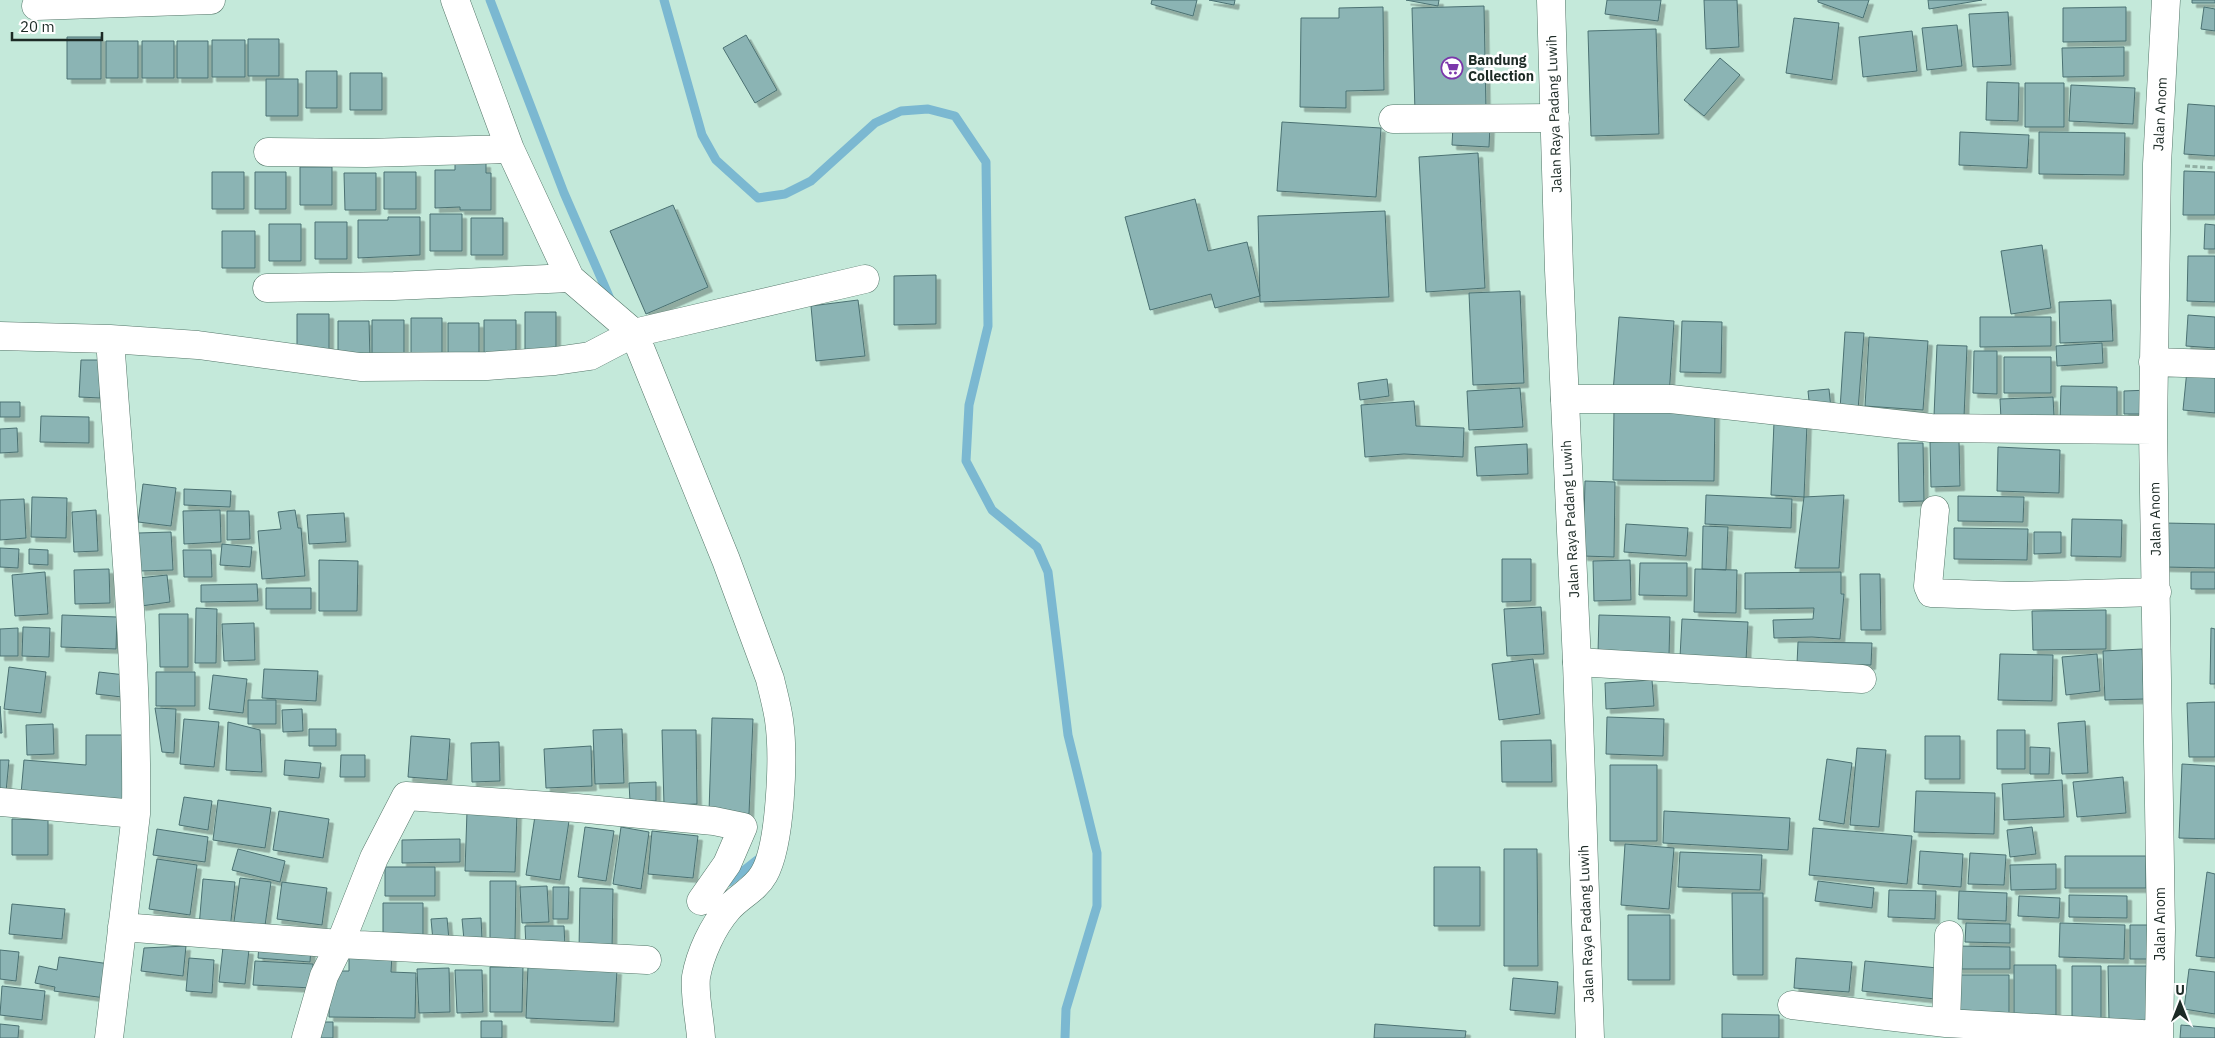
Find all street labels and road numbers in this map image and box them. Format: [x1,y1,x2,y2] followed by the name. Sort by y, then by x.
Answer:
[1542,35,1566,193] street label: Jalan Raya Padang Luwih
[2149,77,2171,151] street label: Jalan Anom
[1557,440,1583,598] street label: Jalan Raya Padang Luwih
[2145,482,2165,556] street label: Jalan Anom
[1574,845,1598,1003] street label: Jalan Raya Padang Luwih
[2151,887,2169,961] street label: Jalan Anom

